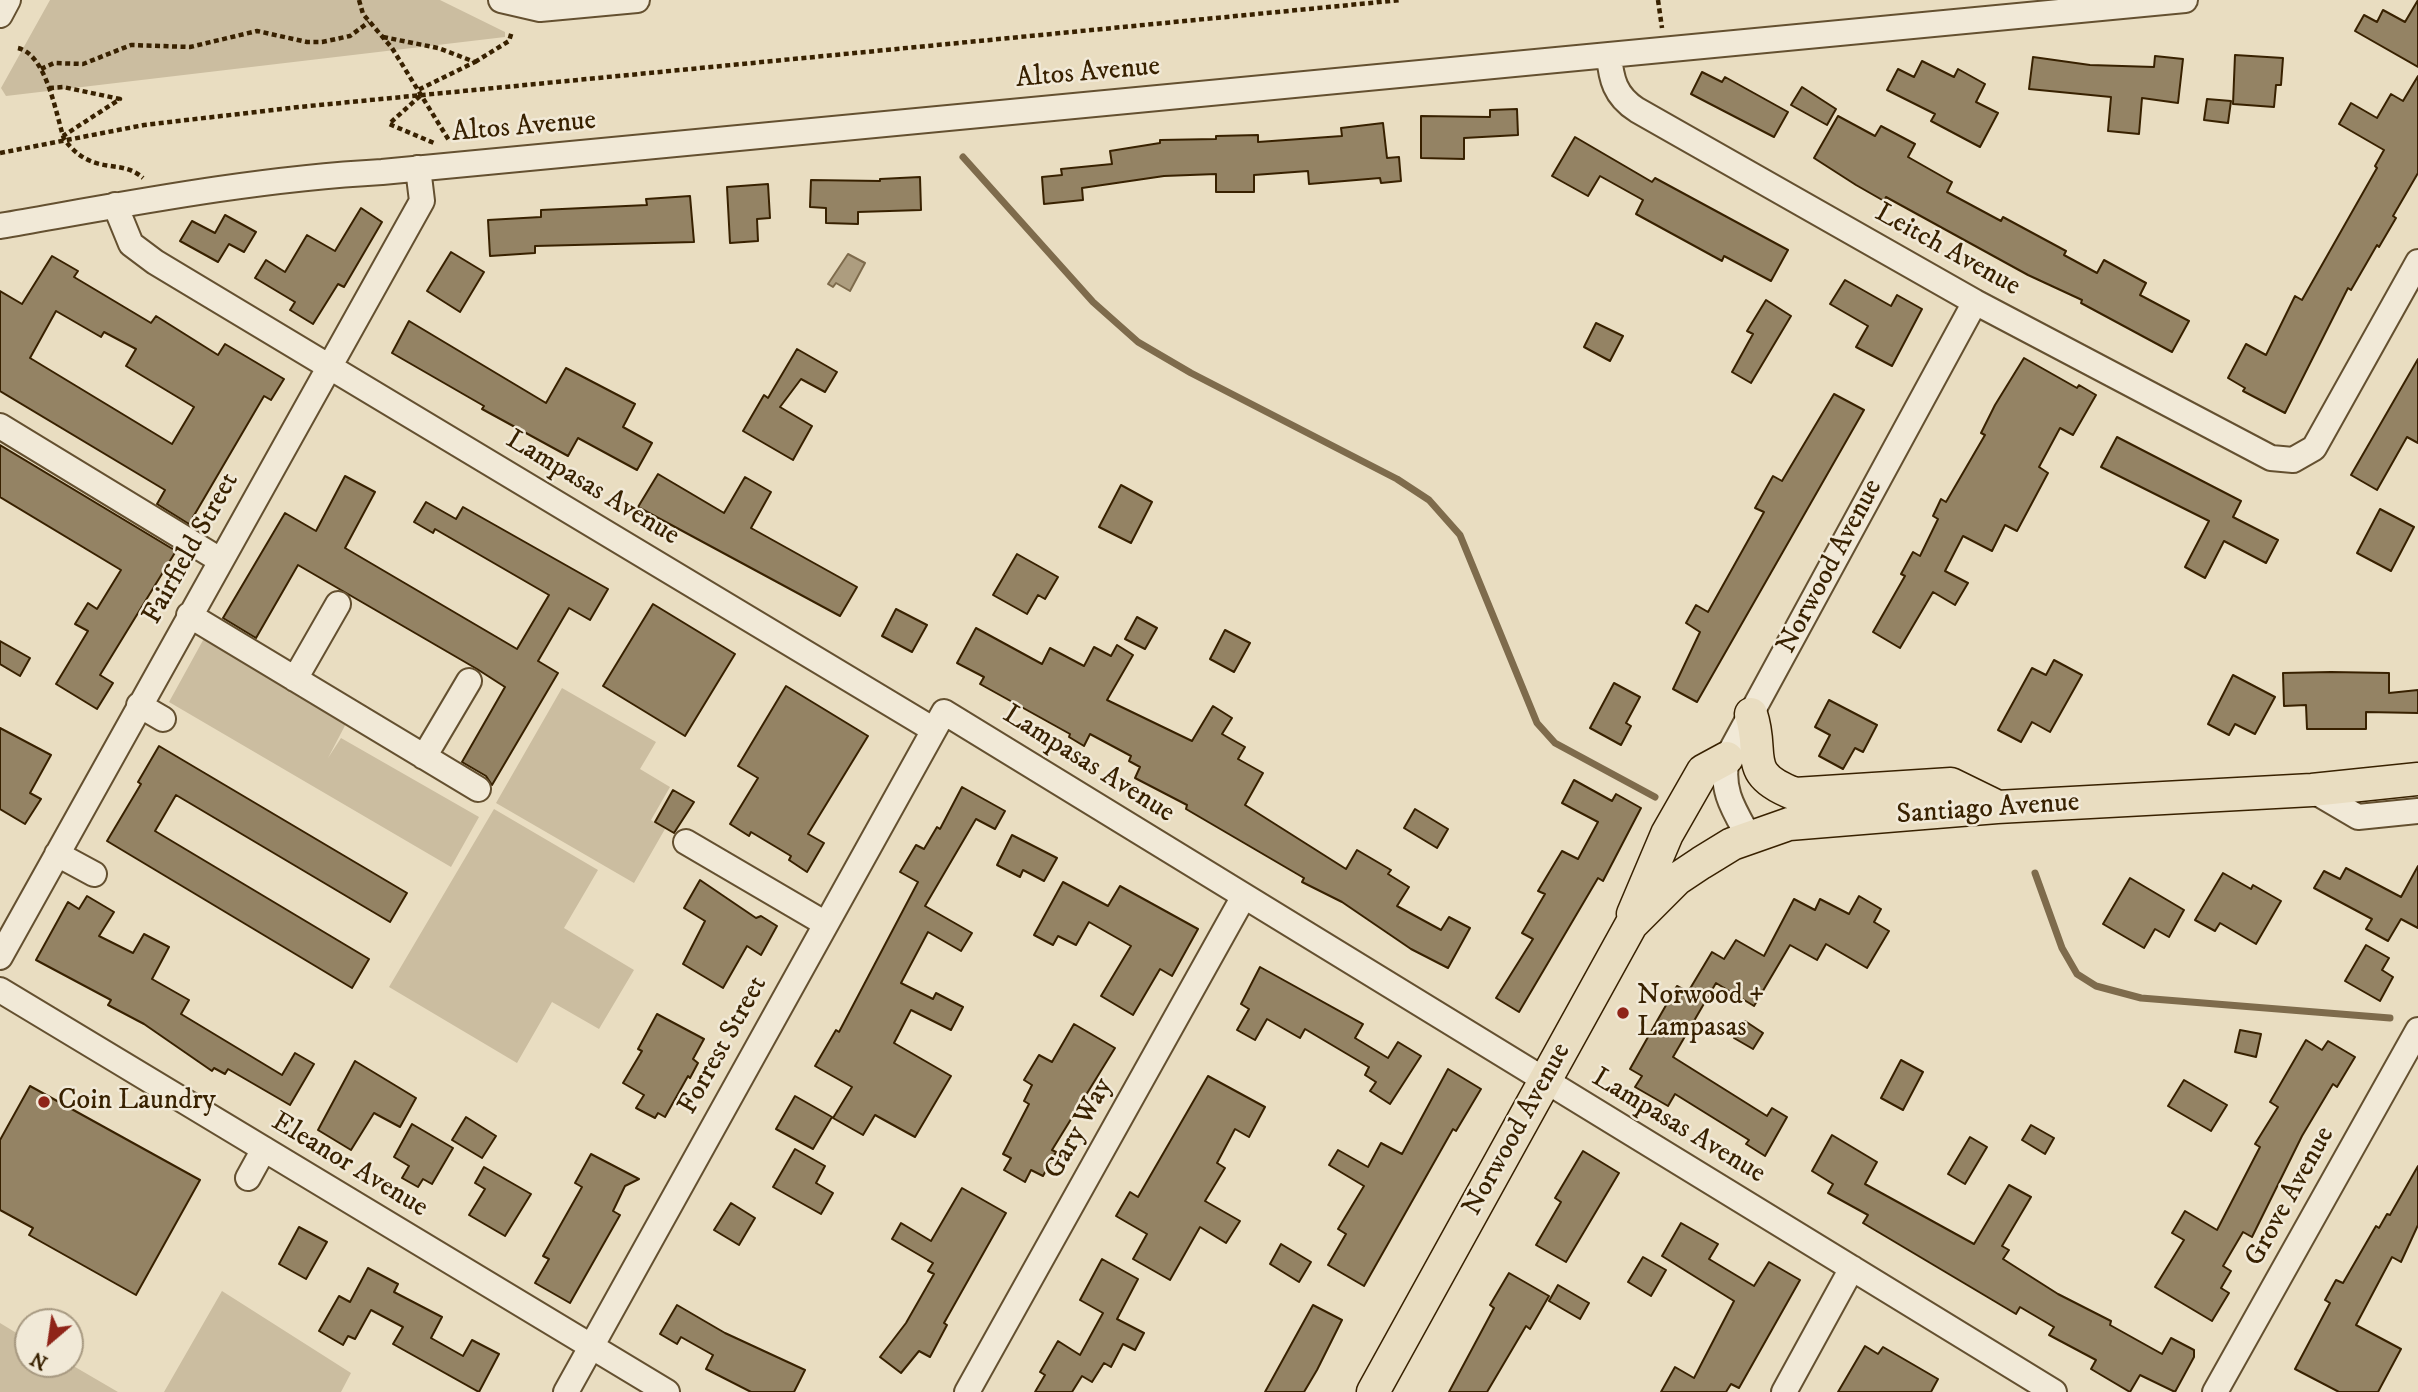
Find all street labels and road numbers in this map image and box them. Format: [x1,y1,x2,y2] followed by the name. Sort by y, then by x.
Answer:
[1014,51,1162,97] street label: Altos Avenue
[450,105,598,151] street label: Altos Avenue
[1868,197,2026,305] street label: Leitch Avenue
[499,424,685,554] street label: Lampasas Avenue
[137,467,247,631] street label: Fairfield Street
[1771,474,1891,660] street label: Norwood Avenue
[996,699,1180,831] street label: Lampasas Avenue
[1895,787,2081,833] street label: Santiago Avenue
[672,971,776,1121] street label: Forrest Street
[1457,1038,1579,1222] street label: Norwood Avenue
[1585,1062,1771,1192] street label: Lampasas Avenue
[1039,1073,1121,1185] street label: Gary Way
[265,1106,433,1226] street label: Eleanor Avenue
[2239,1121,2343,1273] street label: Grove Avenue

